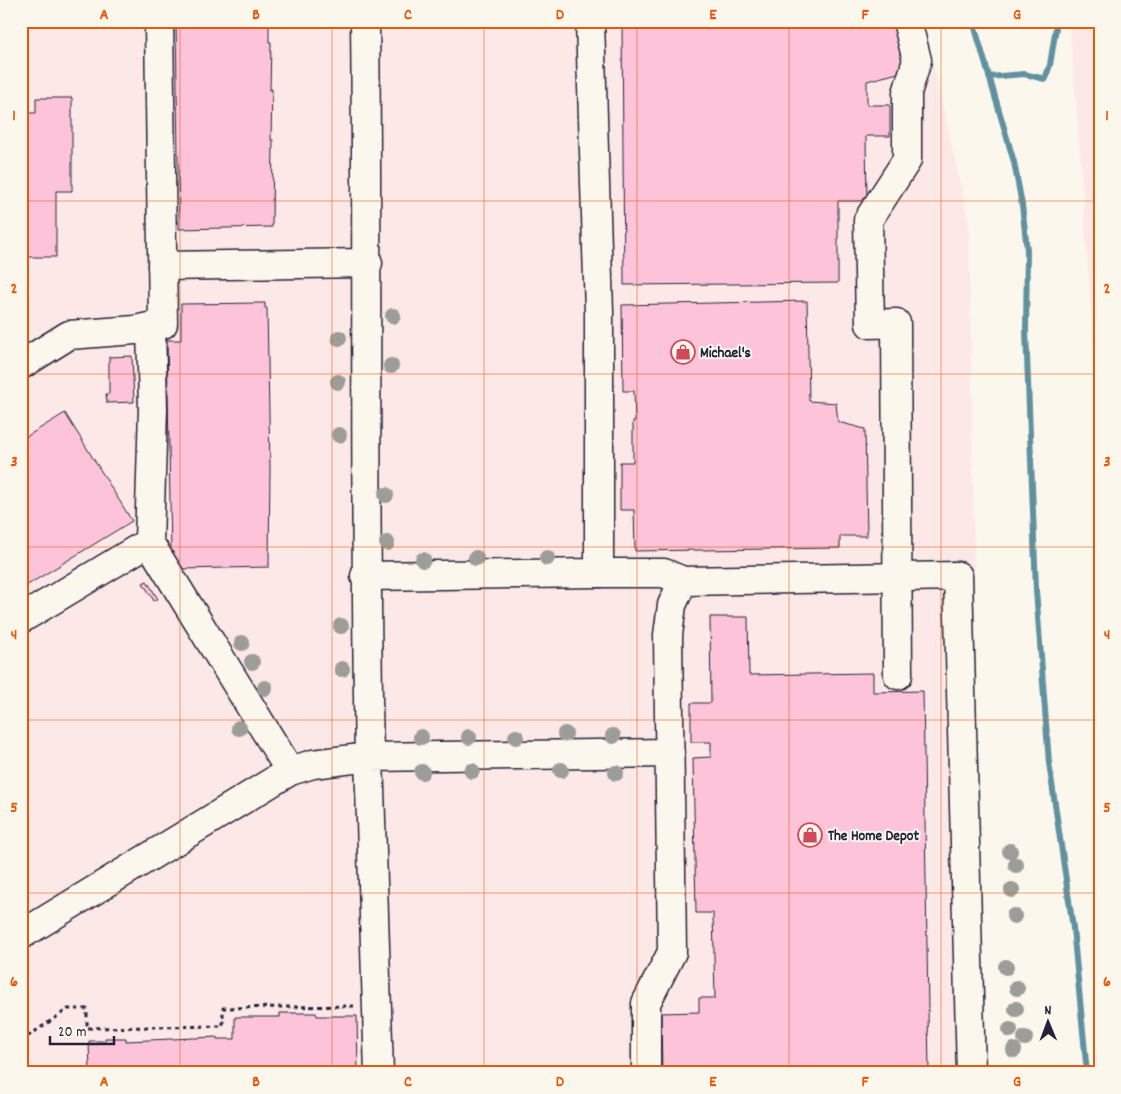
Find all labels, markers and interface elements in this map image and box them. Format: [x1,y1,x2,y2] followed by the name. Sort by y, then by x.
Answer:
[100,4,109,27] text: A
[252,4,260,27] text: B
[404,4,412,27] text: C
[556,4,565,27] text: D
[709,4,717,27] text: E
[861,4,869,27] text: F
[1013,4,1021,27] text: G
[12,105,16,128] text: 1
[1105,105,1109,128] text: 1
[11,278,18,301] text: 2
[1104,278,1111,301] text: 2
[670,339,696,365] shop icon: Michael's
[700,343,751,365] place label: Michael's
[10,451,18,474] text: 3
[1103,451,1111,474] text: 3
[11,624,17,647] text: 4
[1104,624,1110,647] text: 4
[10,797,18,820] text: 5
[1103,797,1111,820] text: 5
[797,822,823,848] shop icon: The Home Depot
[828,826,920,848] place label: The Home Depot
[10,971,18,994] text: 6
[1103,971,1111,994] text: 6
[1024,996,1074,1046] north arrow
[1044,1001,1052,1021] text: N
[50,1014,114,1046] scale bar
[58,1022,86,1044] text: 20 m
[100,1071,109,1094] text: A
[252,1071,260,1094] text: B
[404,1071,412,1094] text: C
[556,1071,565,1094] text: D
[709,1071,717,1094] text: E
[861,1071,869,1094] text: F
[1013,1071,1021,1094] text: G

